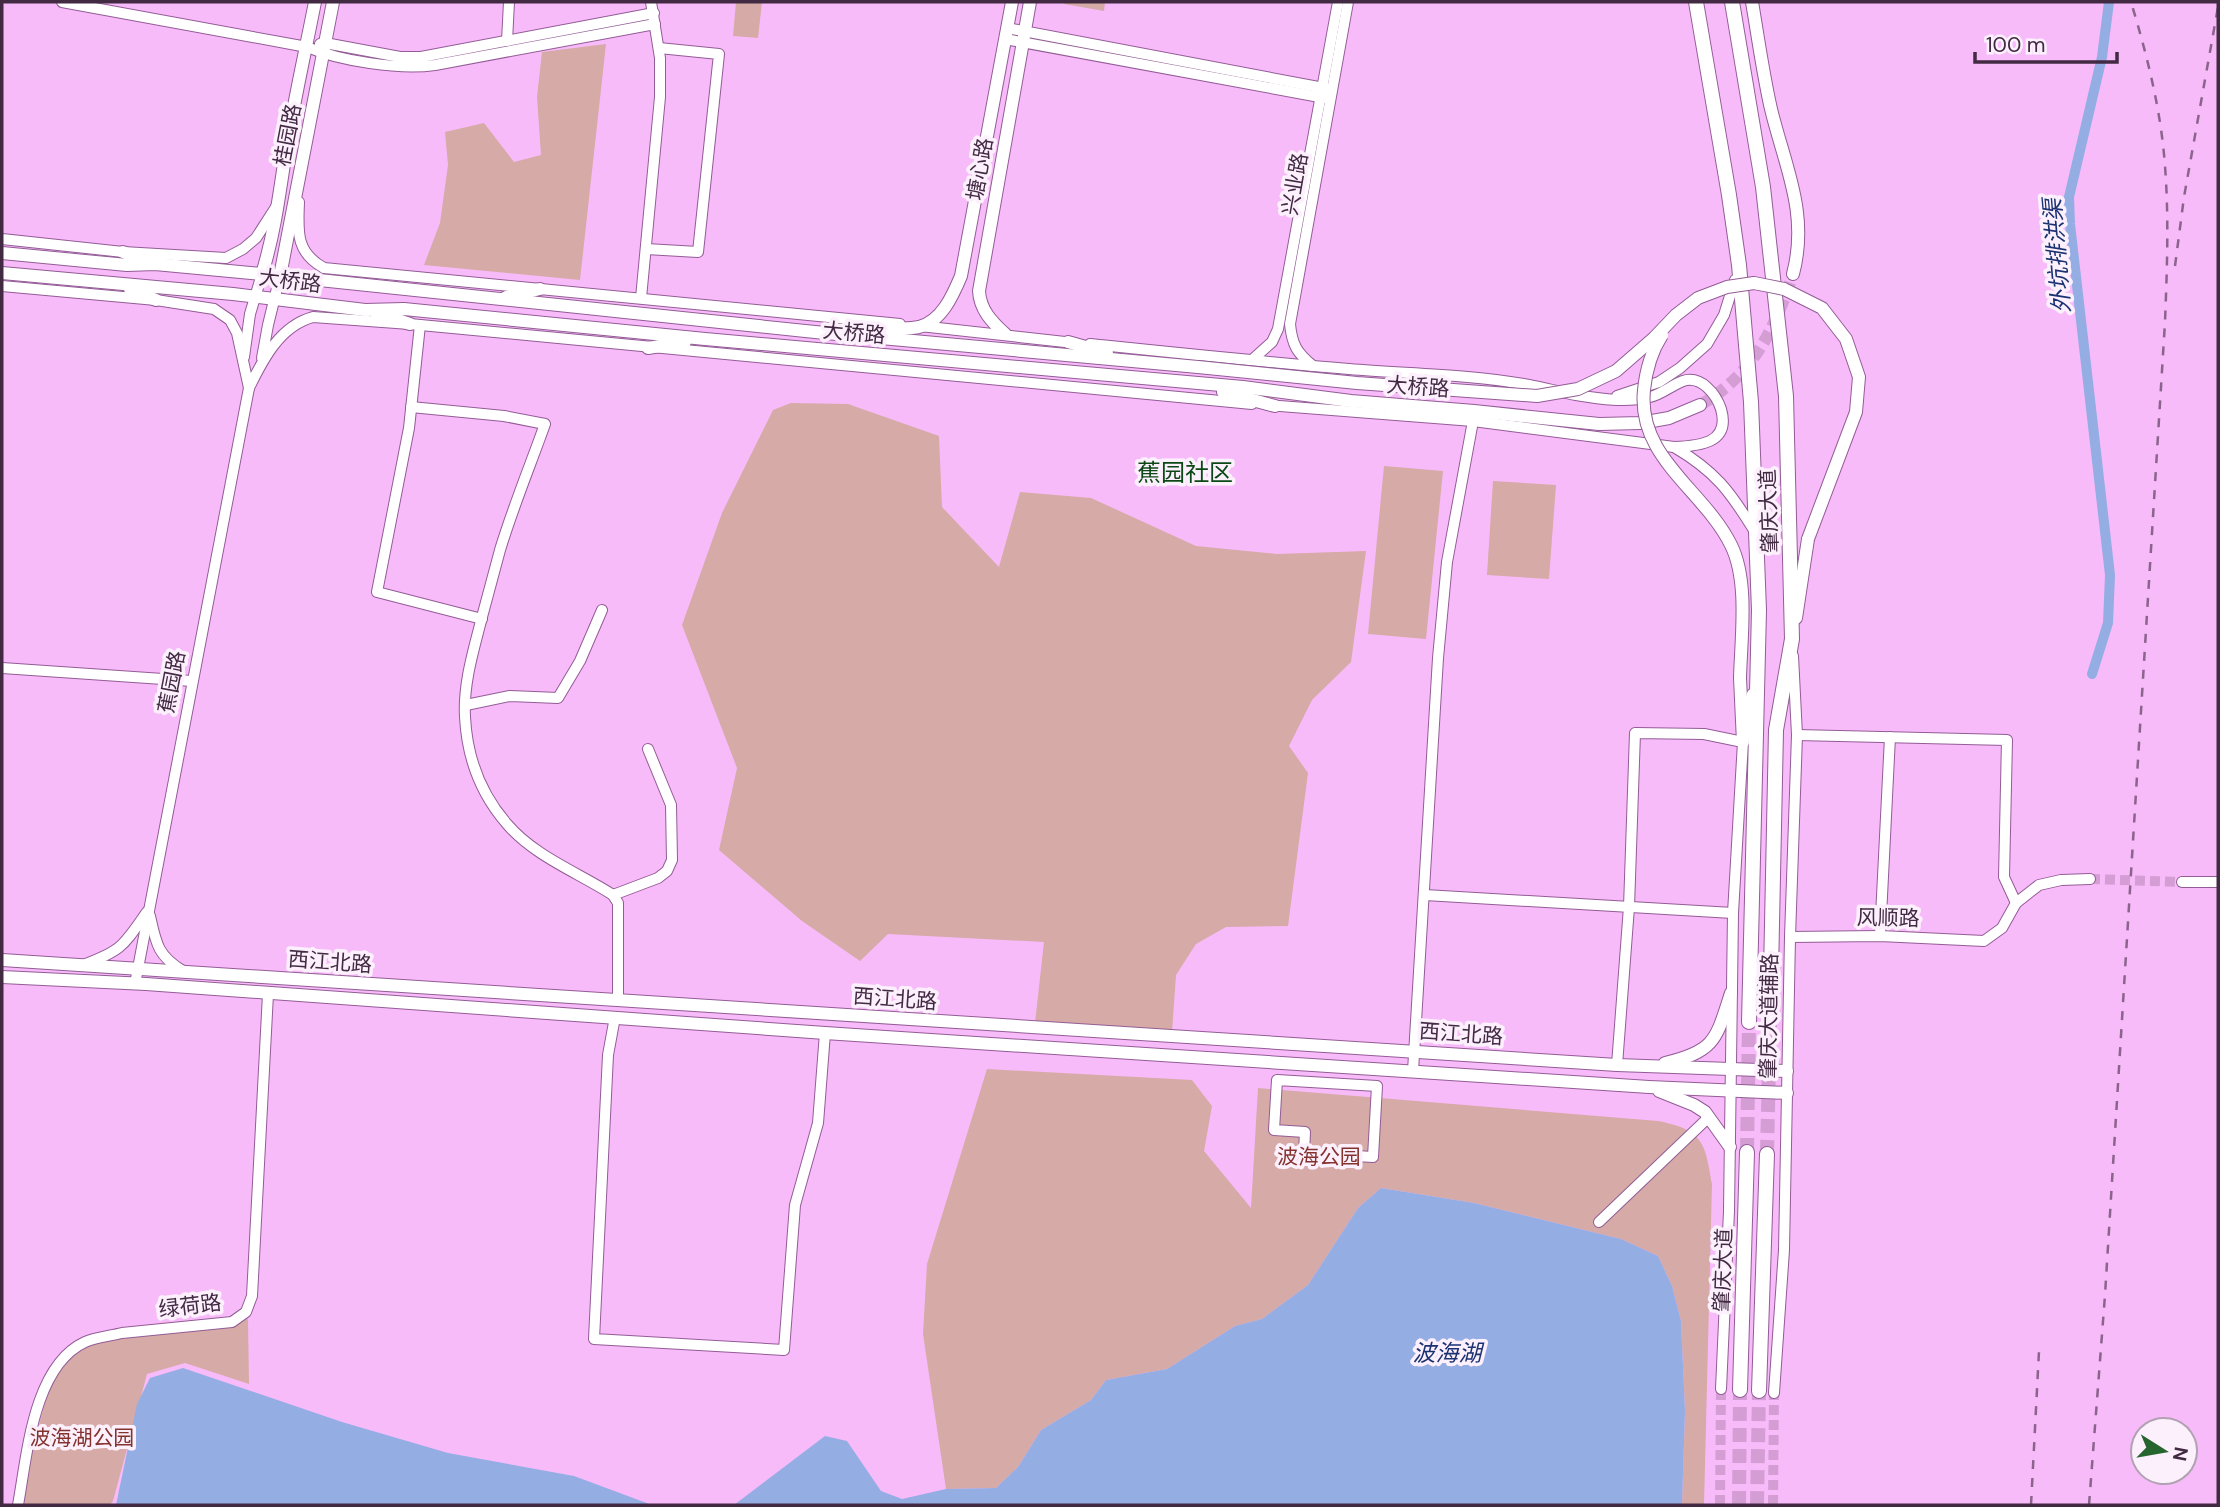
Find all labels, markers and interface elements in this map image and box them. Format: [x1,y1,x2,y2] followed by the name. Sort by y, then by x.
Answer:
[1975,21,2117,65] scale bar
[1986,31,2046,59] text: 100 m
[268,101,308,169] street label: 桂园路
[961,136,999,202] street label: 塘心路
[1276,151,1314,217] street label: 兴业路
[2037,194,2077,315] water label: 外坑排洪渠
[257,263,323,299] street label: 大桥路
[821,316,887,350] street label: 大桥路
[1386,371,1450,403] street label: 大桥路
[1137,457,1233,488] district label: 蕉园社区
[1754,469,1784,553] street label: 肇庆大道
[152,648,192,716] street label: 蕉园路
[1856,903,1920,933] street label: 风顺路
[287,945,373,979] street label: 西江北路
[1754,953,1784,1079] street label: 肇庆大道辅路
[852,982,938,1016] street label: 西江北路
[1418,1017,1504,1051] street label: 西江北路
[1277,1143,1361,1171] park label: 波海公园
[1708,1228,1738,1312] street label: 肇庆大道
[157,1288,223,1324] street label: 绿荷路
[1413,1338,1485,1368] water label: 波海湖
[2129,1416,2199,1486] north arrow
[30,1424,135,1452] park label: 波海湖公园
[2167,1445,2194,1463] text: N

